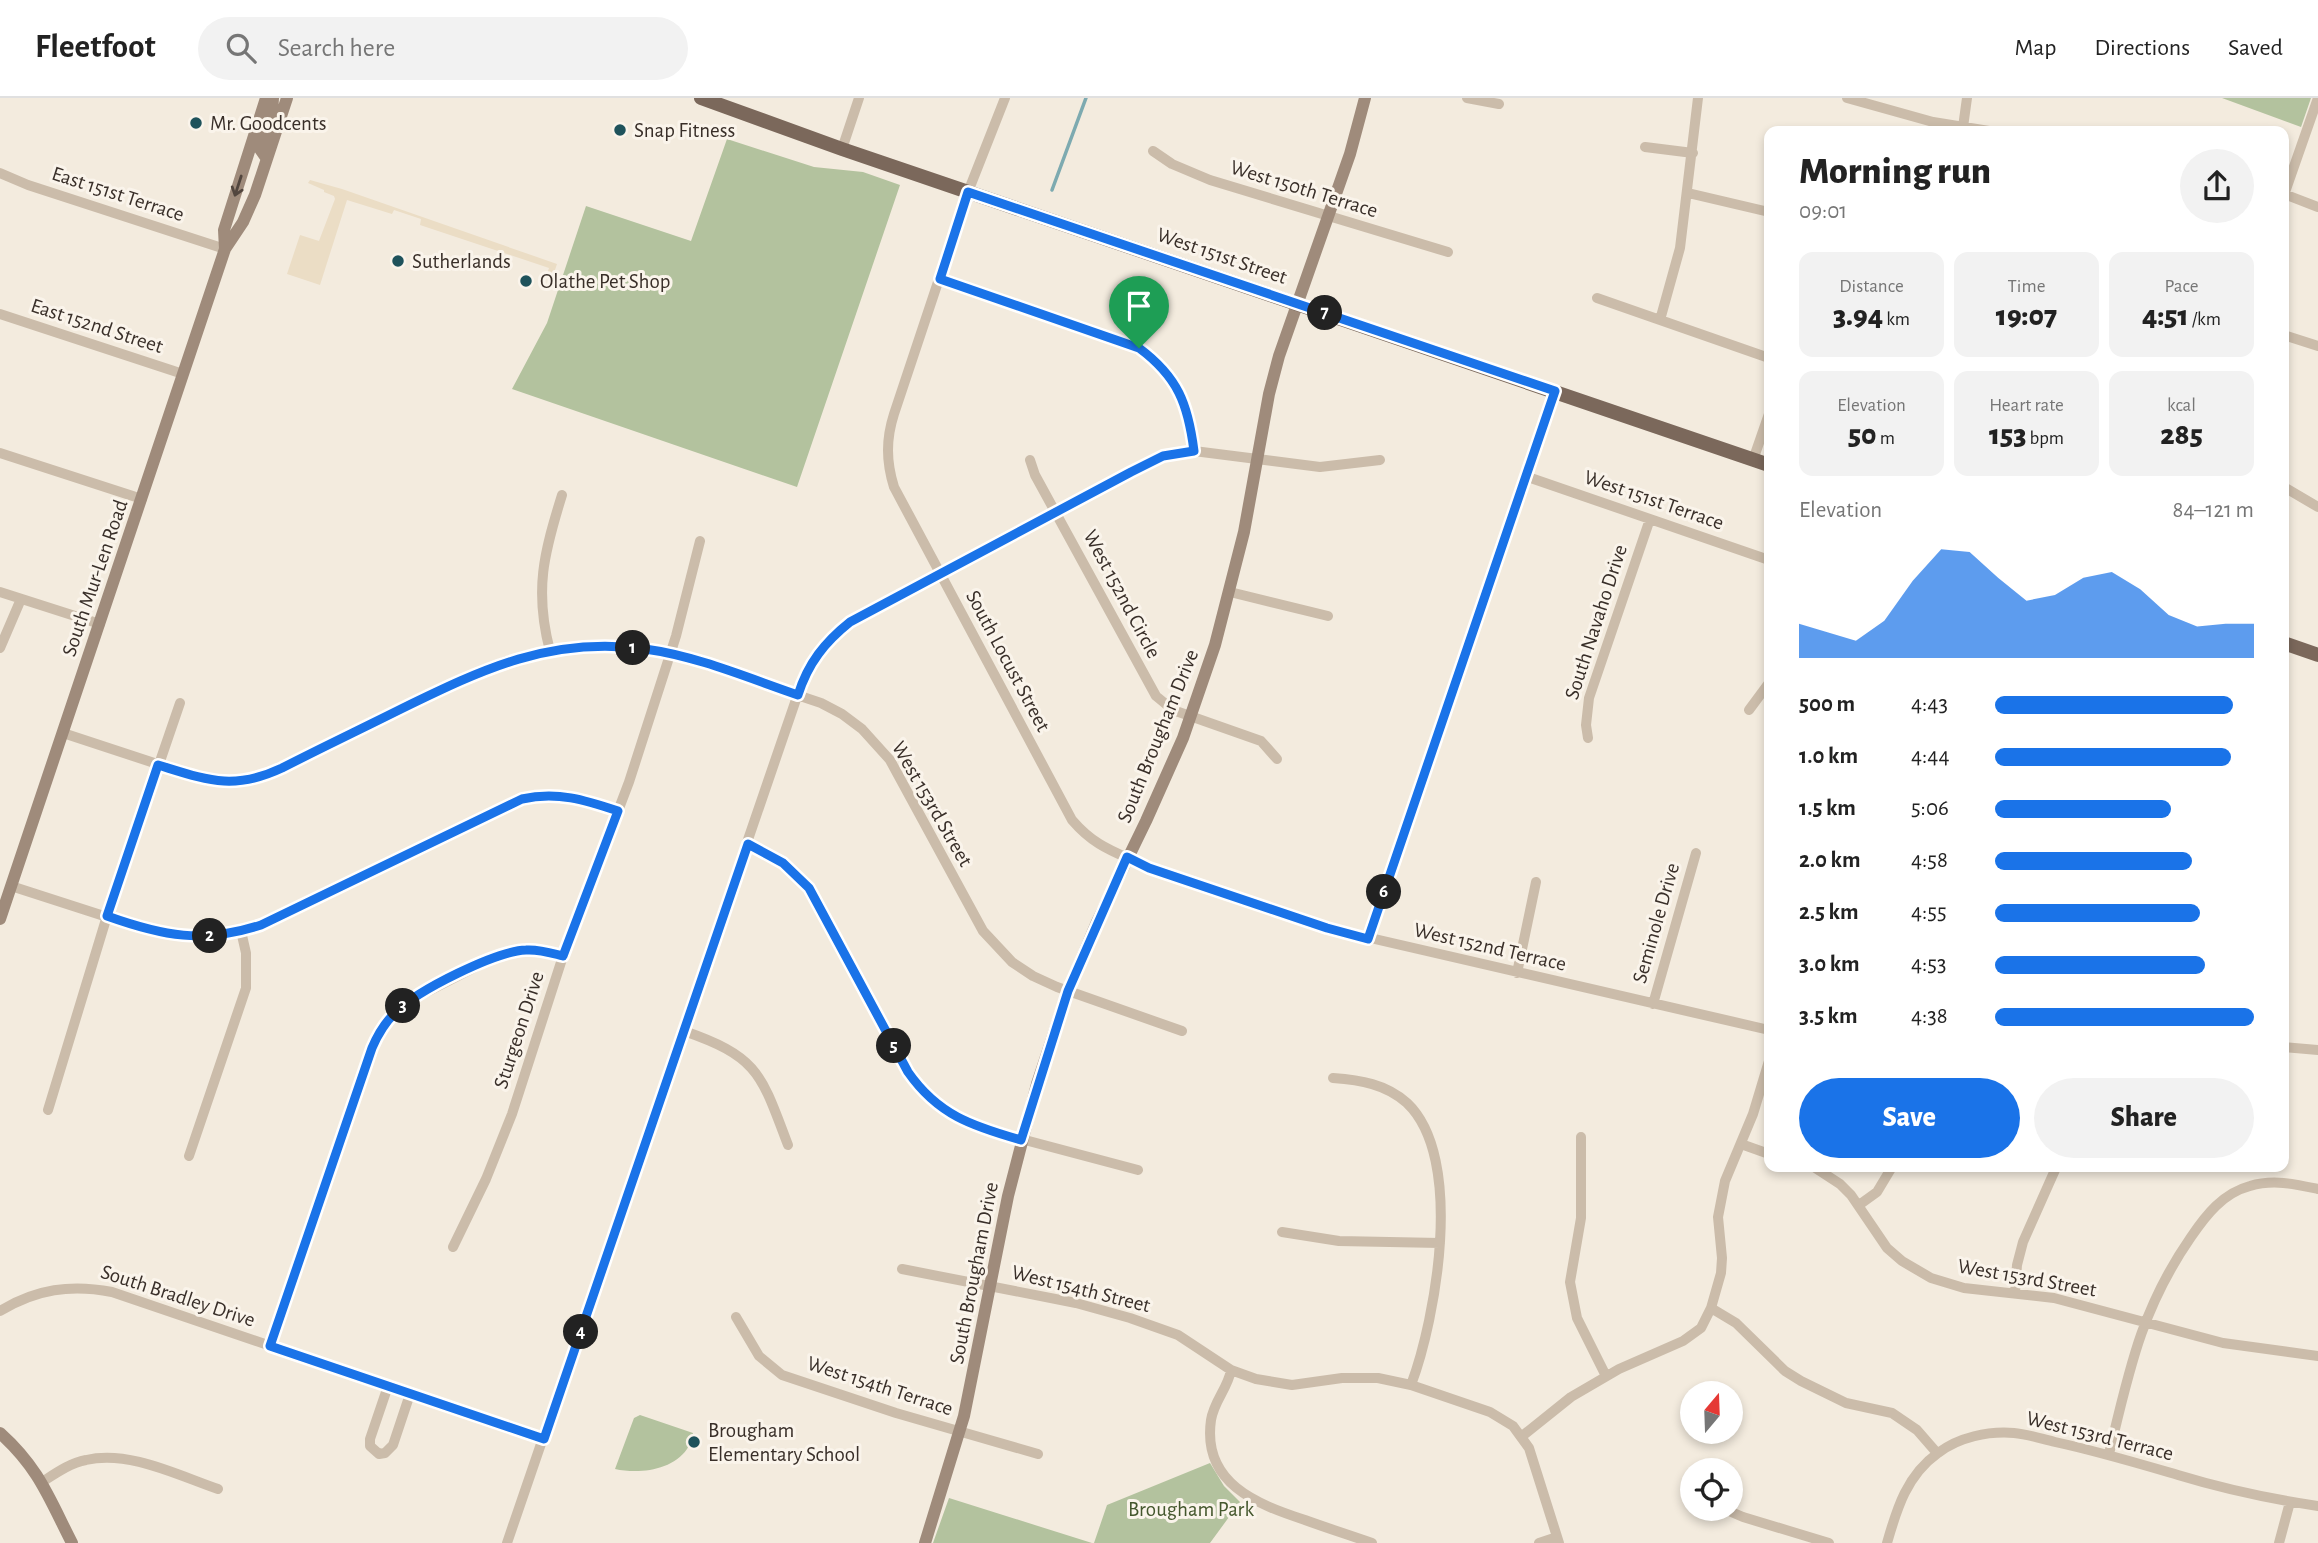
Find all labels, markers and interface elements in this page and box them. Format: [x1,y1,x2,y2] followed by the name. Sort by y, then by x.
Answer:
[198,17,688,80] search box
[222,29,260,67] icon: search
[35,31,156,64] text: Fleetfoot
[278,35,395,61] text: Search here
[2014,36,2056,60] text: Map
[2094,36,2190,60] text: Directions
[2228,36,2283,60] text: Saved
[210,113,326,134] place label: Mr. Goodcents
[188,115,204,131] marker: Mr. Goodcents
[634,120,735,141] place label: Snap Fitness
[612,122,628,138] marker: Snap Fitness
[2180,149,2254,223] button: share
[1799,153,1991,191] text: Morning run
[1228,157,1380,221] street label: West 150th Terrace
[49,163,187,225] street label: East 151st Terrace
[231,175,244,197] one-way arrow
[1799,200,1847,223] text: 09:01
[1154,224,1290,288] street label: West 151st Street
[412,251,511,272] place label: Sutherlands
[390,253,406,269] marker: Sutherlands
[540,271,671,292] place label: Olathe Pet Shop
[518,273,534,289] marker: Olathe Pet Shop
[1109,276,1169,348] pin
[1839,277,1904,296] text: Distance
[2008,277,2045,296] text: Time
[2164,277,2199,296] text: Pace
[1120,287,1158,325] icon: arrive
[28,295,166,357] street label: East 152nd Street
[1308,296,1342,330] pin: 7
[1833,301,1883,331] text: 3.94
[1996,301,2057,331] text: 19:07
[2142,301,2189,331] text: 4:51
[1320,303,1329,322] text: 7
[1883,310,1910,329] text: km
[2189,310,2221,329] text: /km
[1837,396,1906,415] text: Elevation
[1989,396,2064,415] text: Heart rate
[2167,396,2196,415] text: kcal
[1848,420,1877,450] text: 50
[1989,420,2026,450] text: 153
[2160,420,2203,450] text: 285
[1877,429,1895,448] text: m
[2026,429,2064,448] text: bpm
[1582,466,1726,534] street label: West 151st Terrace
[58,497,132,659] street label: South Mur-Len Road
[1799,499,1882,522] text: Elevation
[2173,499,2254,522] text: 84–121 m
[1079,526,1165,662] street label: West 152nd Circle
[1561,542,1631,702] street label: South Navaho Drive
[962,587,1054,735] street label: South Locust Street
[616,630,650,666] pin: 1
[629,638,636,657] text: 1
[1114,646,1202,826] street label: South Brougham Drive
[1799,693,1855,716] text: 500 m
[1911,693,1948,716] text: 4:43
[888,738,976,870] street label: West 153rd Street
[1799,745,1858,768] text: 1.0 km
[1911,745,1949,768] text: 4:44
[1799,797,1856,820] text: 1.5 km
[1911,797,1949,820] text: 5:06
[1799,849,1861,872] text: 2.0 km
[1911,849,1948,872] text: 4:58
[1629,860,1683,986] street label: Seminole Drive
[1366,874,1402,910] pin: 6
[1379,882,1388,901] text: 6
[1799,901,1858,924] text: 2.5 km
[1911,901,1947,924] text: 4:55
[192,918,228,954] pin: 2
[1412,919,1568,975] street label: West 152nd Terrace
[205,926,214,945] text: 2
[1799,953,1860,976] text: 3.0 km
[1911,953,1946,976] text: 4:53
[490,969,548,1091] street label: Sturgeon Drive
[386,988,420,1024] pin: 3
[398,996,407,1015] text: 3
[1799,1005,1858,1028] text: 3.5 km
[1911,1005,1948,1028] text: 4:38
[876,1028,912,1063] pin: 5
[889,1036,898,1055] text: 5
[1799,1078,2020,1158] button: Save
[2034,1078,2254,1158] button: Share
[946,1180,1002,1366] street label: South Brougham Drive
[1956,1255,2098,1301] street label: West 153rd Street
[98,1261,258,1331] street label: South Bradley Drive
[1010,1262,1153,1316] street label: West 154th Street
[564,1314,598,1350] pin: 4
[576,1322,585,1341] text: 4
[804,1353,956,1419] street label: West 154th Terrace
[1680,1381,1743,1444] north arrow
[1680,1381,1743,1521] map controls
[2024,1408,2176,1464] street label: West 153rd Terrace
[708,1420,860,1465] place label: Brougham Elementary School
[686,1434,702,1450] marker: Brougham Elementary School
[1680,1458,1743,1521] button: locate
[1128,1499,1254,1520] park label: Brougham Park

